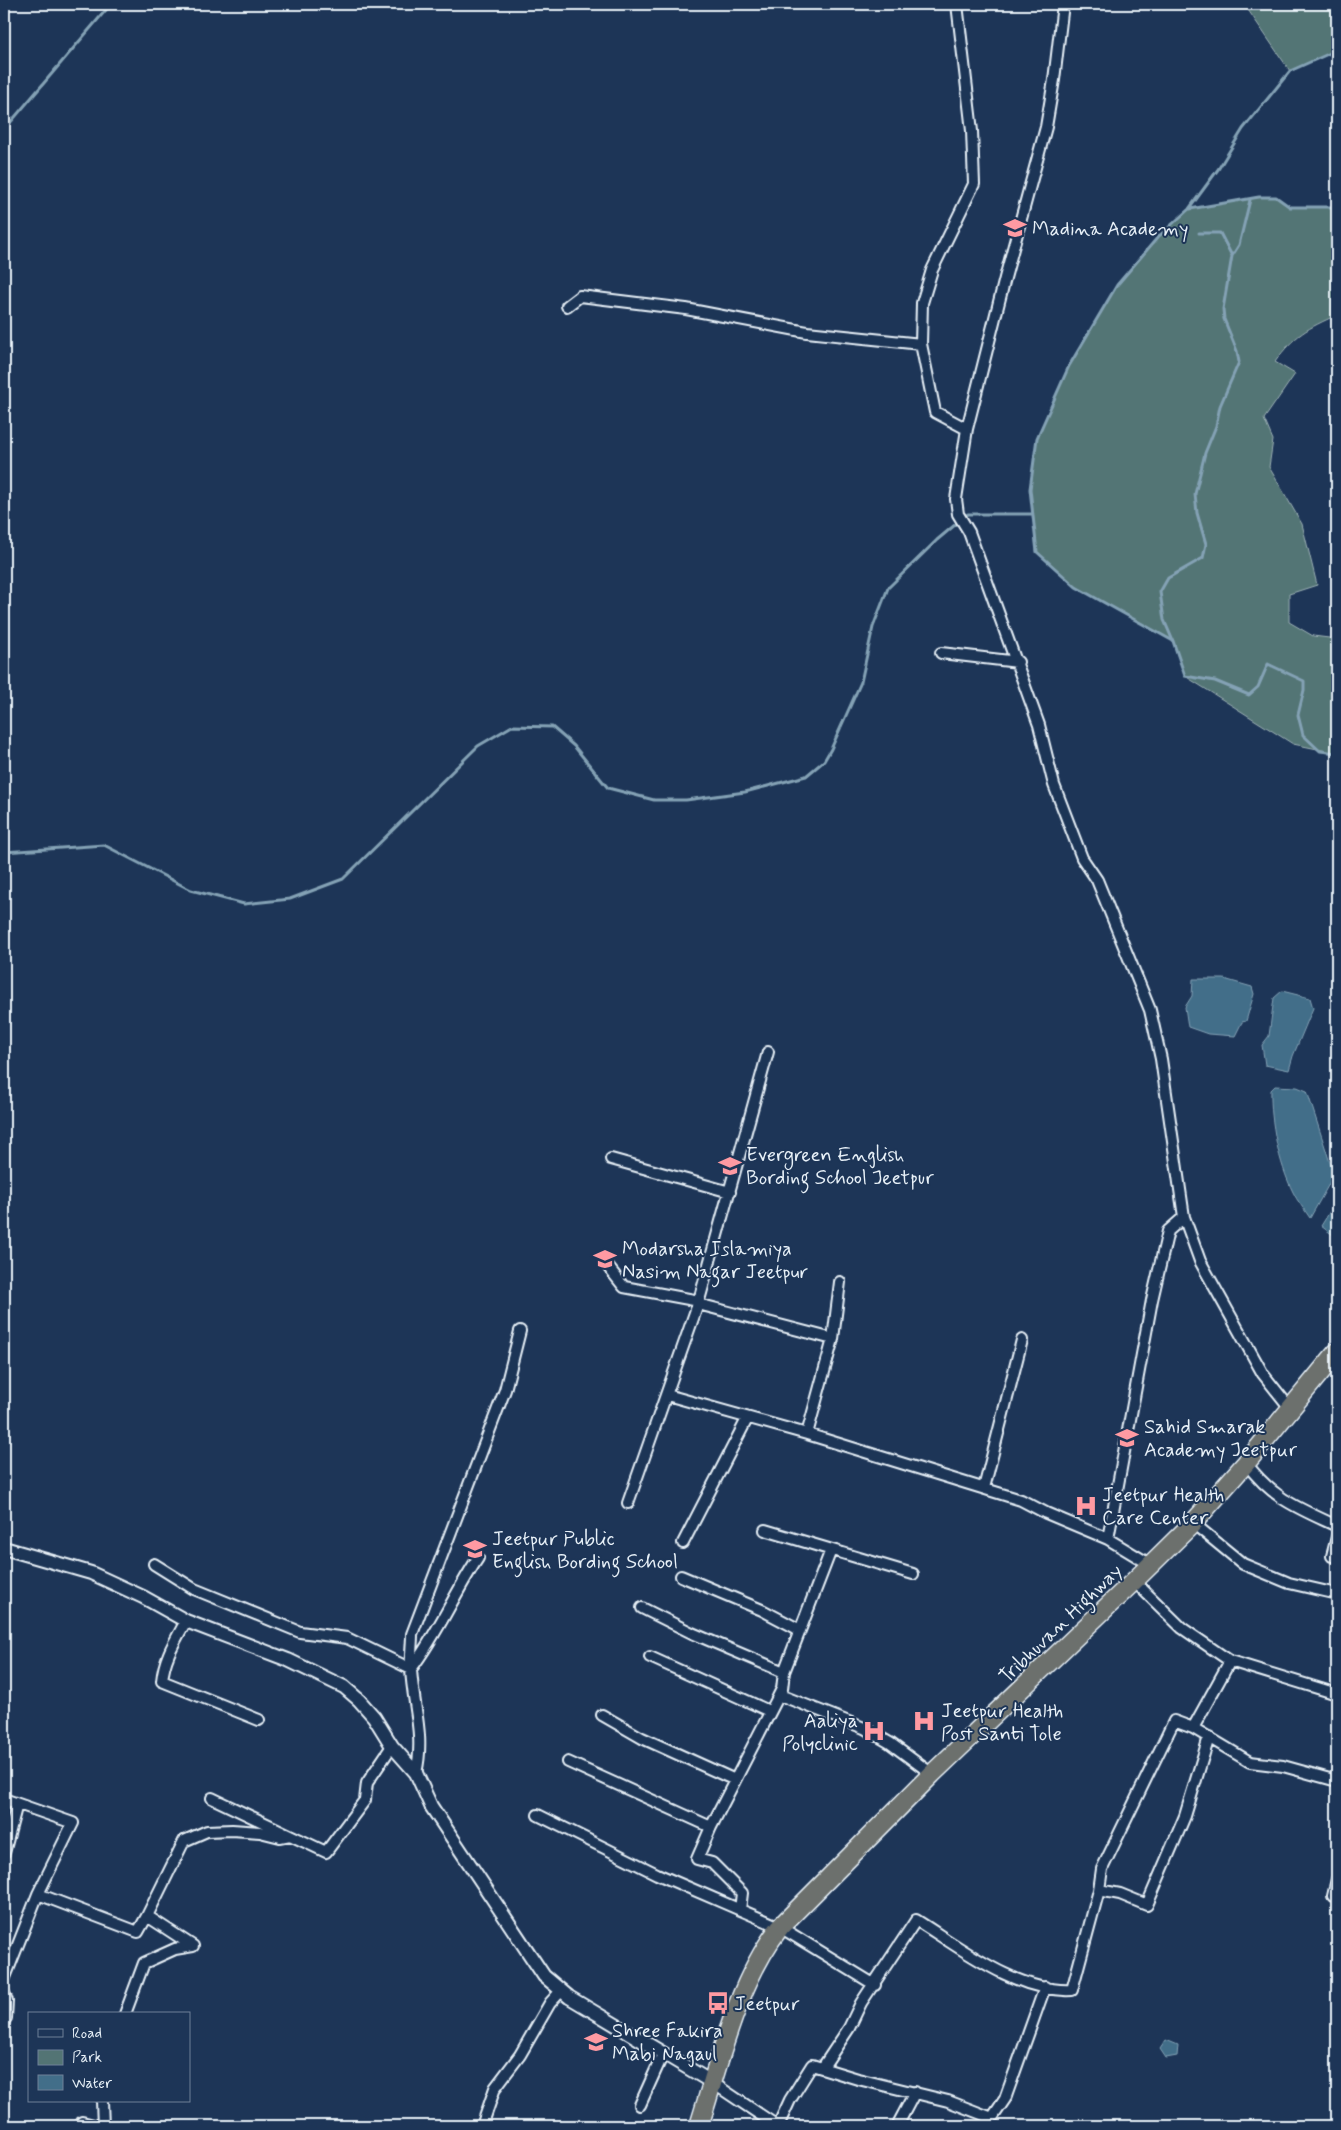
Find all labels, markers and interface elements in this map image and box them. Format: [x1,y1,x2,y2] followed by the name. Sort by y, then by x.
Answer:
[1002,215,1028,241] school or university icon: Madina Academy
[1032,216,1188,243] place label: Madina Academy
[746,1142,935,1194] place label: Evergreen English Bording School Jeetpur
[717,1153,743,1179] school or university icon: Evergreen English Bording School Jeetpur
[622,1236,808,1288] place label: Modarsha Islamiya Nasim Nagar Jeetpur
[592,1246,618,1272] school or university icon: Modarsha Islamiya Nasim Nagar Jeetpur
[1144,1414,1298,1464] place label: Sahid Smarak Academy Jeetpur
[1114,1425,1140,1451] school or university icon: Sahid Smarak Academy Jeetpur
[1102,1482,1224,1532] place label: Jeetpur Health Care Center
[1073,1493,1099,1519] hospital icon: Jeetpur Health Care Center
[492,1526,678,1578] place label: Jeetpur Public English Bording School
[462,1536,488,1562] school or university icon: Jeetpur Public English Bording School
[993,1558,1130,1691] street label: Tribhuvan Highway
[941,1698,1063,1748] place label: Jeetpur Health Post Santi Tole
[782,1708,858,1758] place label: Aaliya Polyclinic
[911,1708,937,1734] hospital icon: Jeetpur Health Post Santi Tole
[861,1718,887,1744] hospital icon: Aaliya Polyclinic
[705,1990,731,2016] bus stop icon: Jeetpur
[734,1991,800,2018] place label: Jeetpur
[28,2012,190,2102] legend
[612,2018,723,2068] place label: Shree Fakira Mabi Nagaul
[72,2024,102,2044] text: Road
[583,2029,609,2055] school or university icon: Shree Fakira Mabi Nagaul
[72,2048,102,2068] text: Park
[72,2074,112,2094] text: Water

